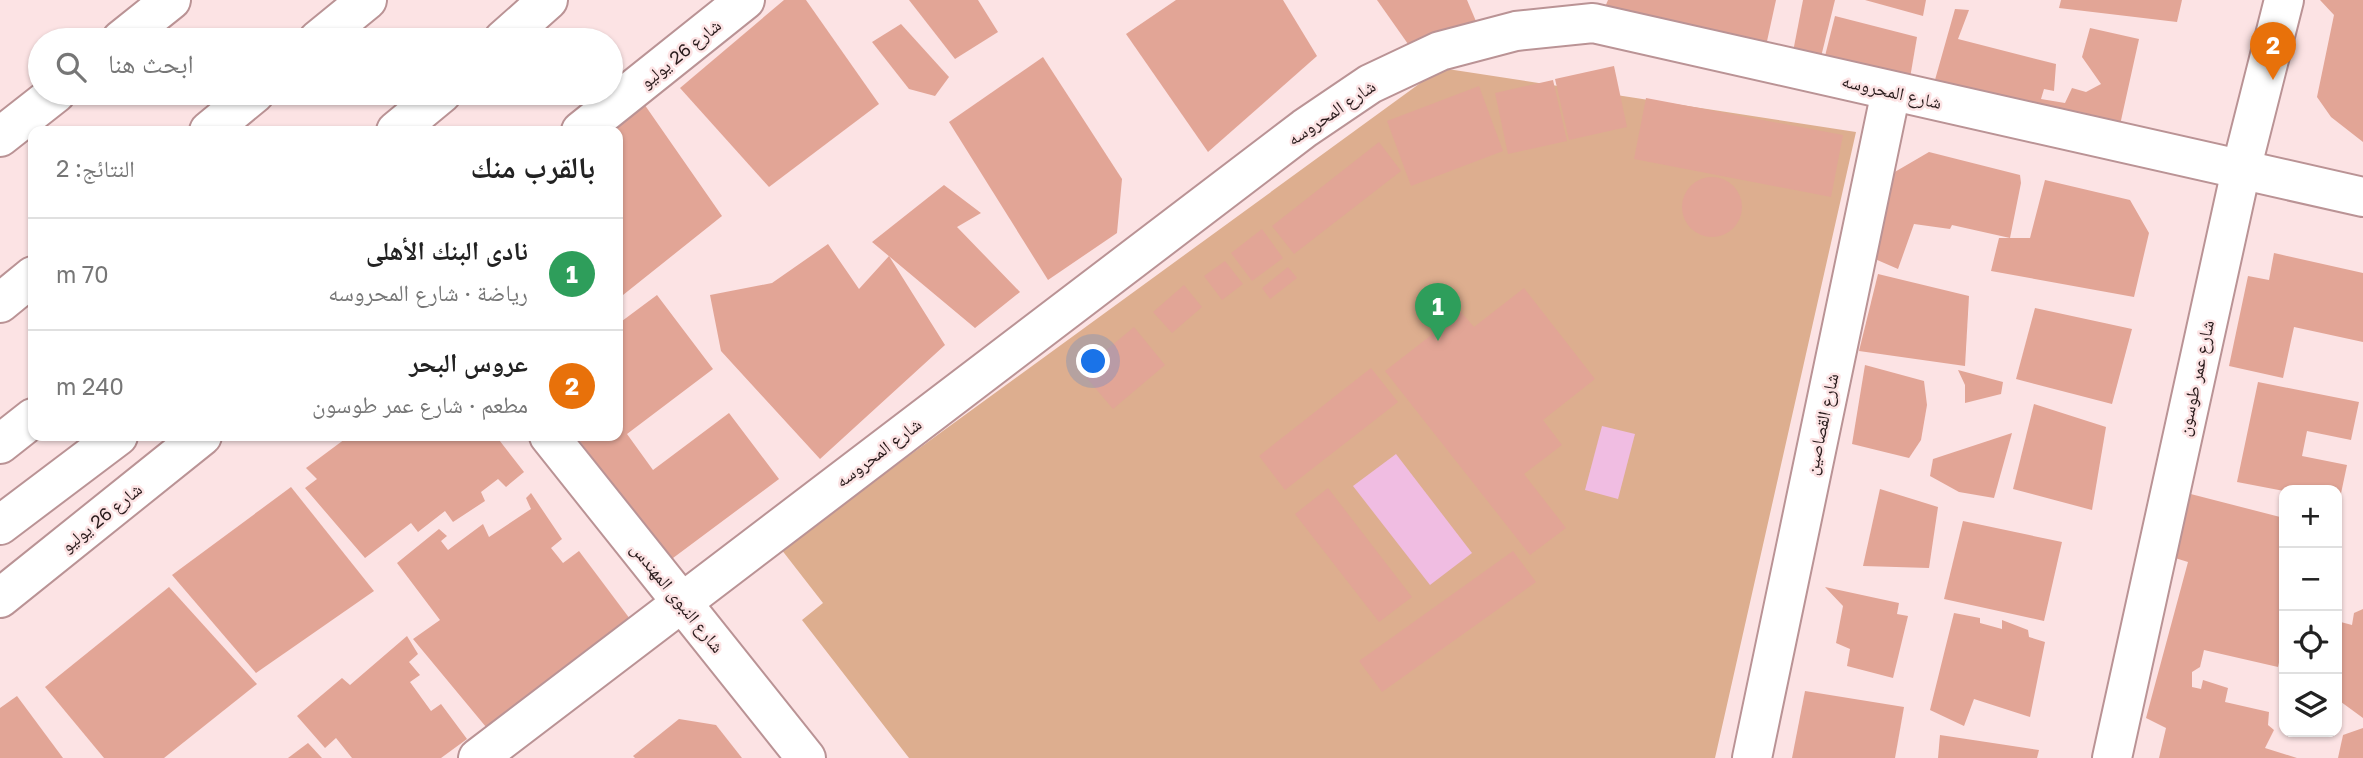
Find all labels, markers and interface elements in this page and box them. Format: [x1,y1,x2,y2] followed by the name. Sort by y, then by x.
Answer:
[635,14,726,93] street label: شارع 26 يوليو
[2250,22,2296,80] pin: 2
[28,28,623,105] search box
[52,48,90,86] icon: search
[108,48,194,79] text: ابحث هنا
[1840,69,1944,114] street label: شارع المحروسه
[1283,74,1380,150] street label: شارع المحروسه
[470,149,595,185] text: بالقرب منك
[56,154,135,182] text: النتائج: 2
[366,235,528,266] text: نادى البنك الأهلى
[56,260,109,288] text: 70 m
[566,260,578,288] text: 1
[328,278,528,306] text: رياضة · شارع المحروسه
[1415,283,1461,341] pin: 1
[2172,318,2219,438] street label: شارع عمر طوسون
[1076,344,1110,378] your location
[409,347,528,378] text: عروس البحر
[1799,371,1843,477] street label: شارع القصاصين
[56,372,124,400] text: 240 m
[565,372,579,400] text: 2
[312,390,528,418] text: مطعم · شارع عمر طوسون
[831,413,926,492] street label: شارع المحروسه
[56,478,147,557] street label: شارع 26 يوليو
[2279,485,2342,737] map controls
[2279,485,2342,548] button: +
[626,537,729,657] street label: شارع النبوى المهندس
[2279,548,2342,611] button: −
[2279,611,2342,674] button: locate
[2279,674,2342,737] button: layers

